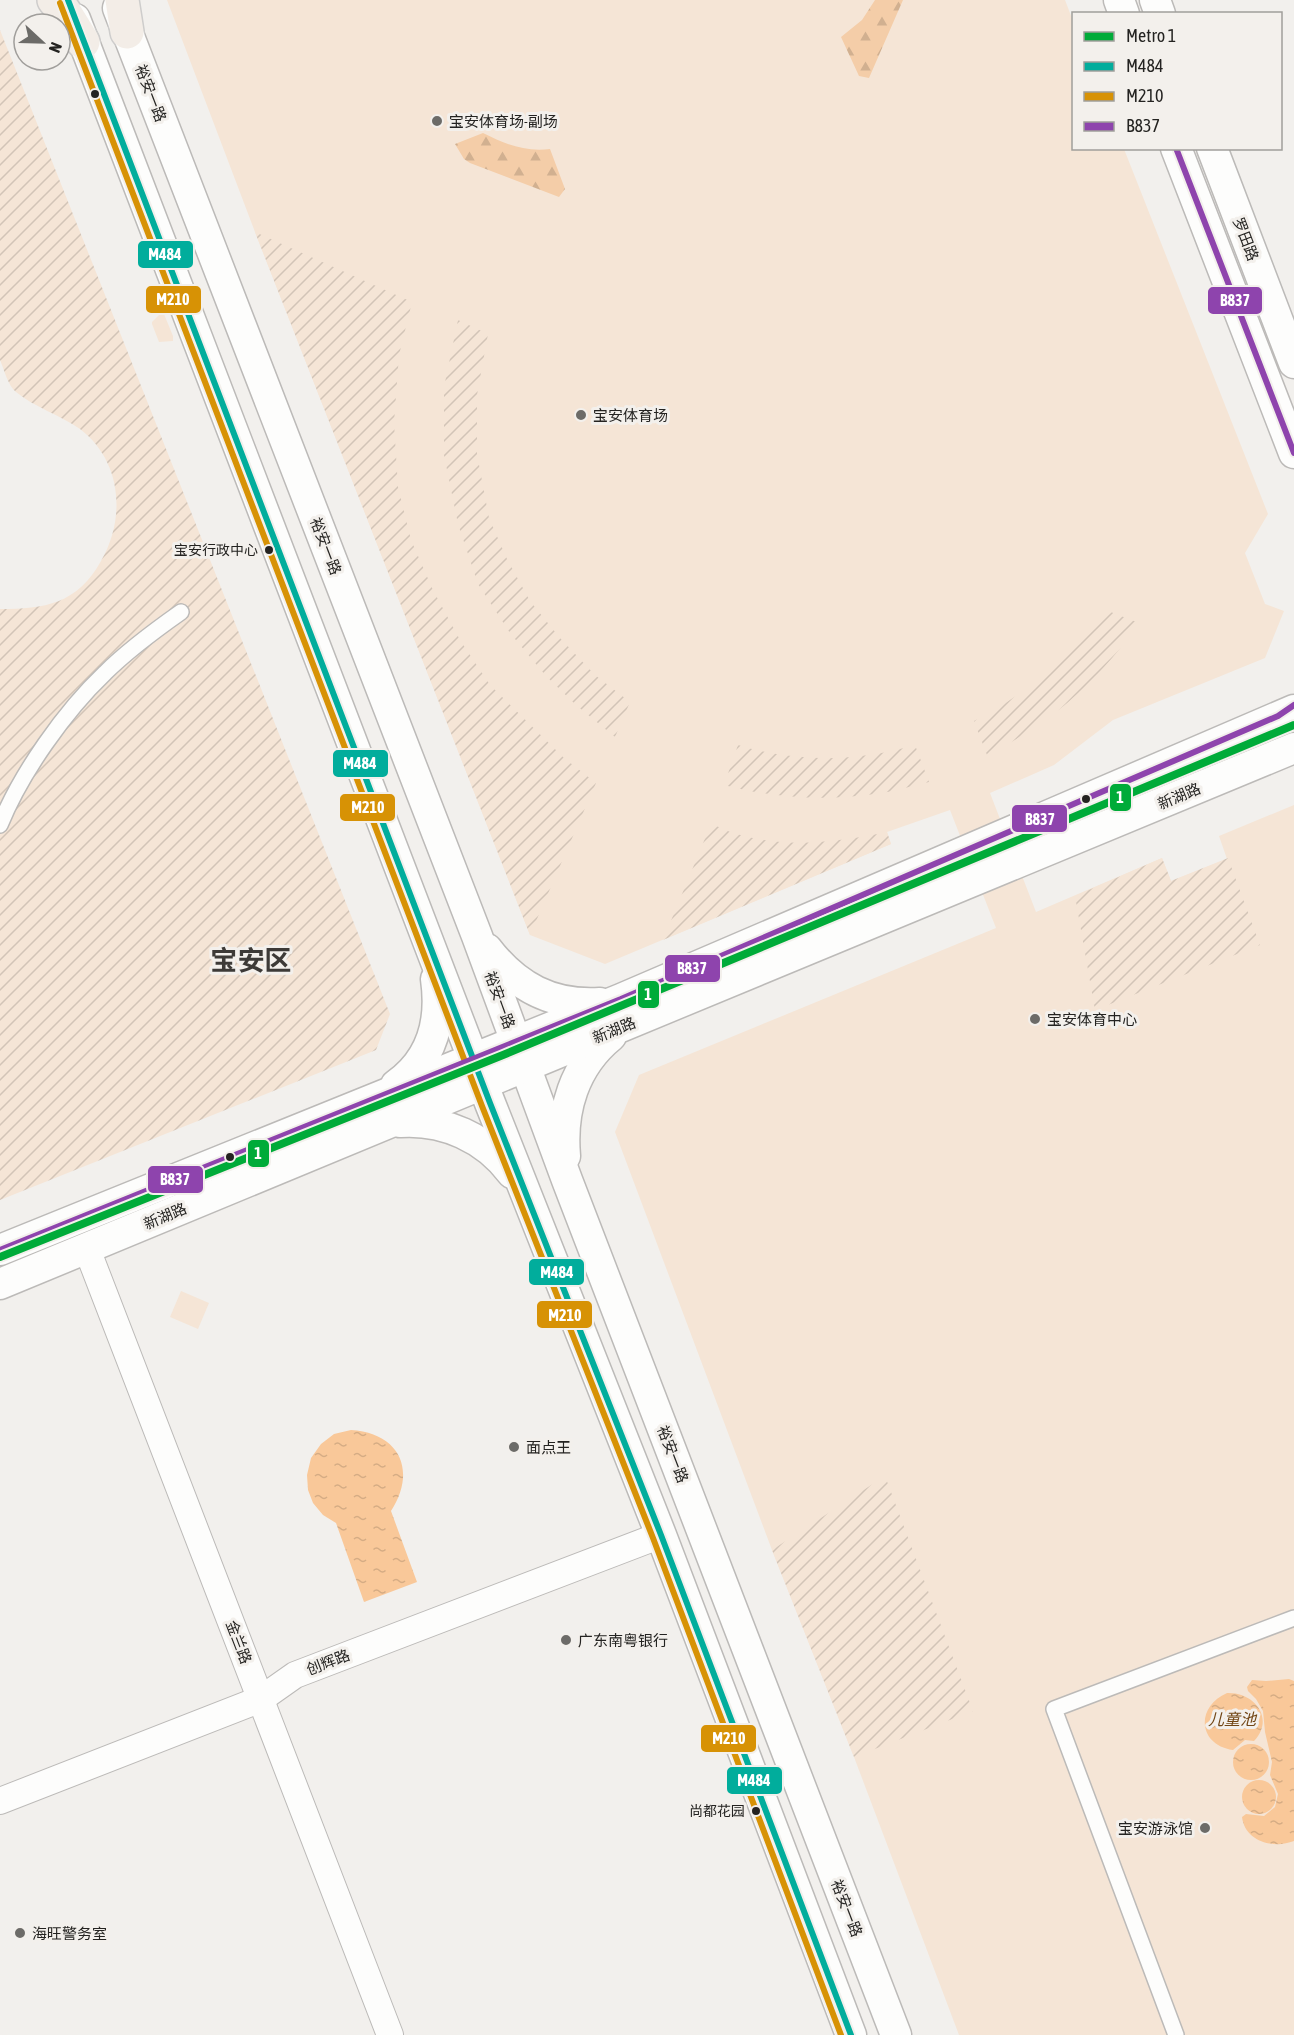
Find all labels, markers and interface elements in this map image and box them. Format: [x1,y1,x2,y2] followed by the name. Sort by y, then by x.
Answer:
[12,12,72,72] north arrow
[1072,12,1282,150] legend
[1126,25,1176,46] text: Metro 1
[46,40,66,55] text: N
[1126,55,1163,76] text: M484
[132,62,170,124] street label: 裕安一路
[1126,85,1163,106] text: M210
[89,88,101,100] unlabelled marker
[449,113,558,130] place label: 宝安体育场-副场
[430,114,444,128] marker: 宝安体育场-副场
[1126,115,1160,136] text: B837
[1230,215,1262,263] street label: 罗田路
[137,240,194,269] line badge: M484
[148,245,182,263] text: M484
[145,285,202,314] line badge: M210
[1207,286,1263,315] line badge: B837
[156,290,190,308] text: M210
[1220,291,1250,309] text: B837
[593,407,668,424] place label: 宝安体育场
[574,408,588,422] marker: 宝安体育场
[307,515,345,577] street label: 裕安一路
[174,542,258,558] place label: 宝安行政中心
[263,544,275,556] marker: 宝安行政中心
[332,749,389,778] line badge: M484
[343,754,377,772] text: M484
[1155,779,1203,813] street label: 新湖路
[1109,783,1132,812] line badge: 1
[1116,788,1124,806] text: 1
[339,793,396,822] line badge: M210
[1080,793,1092,805] unlabelled marker
[351,798,385,816] text: M210
[1011,804,1068,833] line badge: B837
[1025,810,1055,828] text: B837
[211,945,292,976] district label: 宝安区
[664,954,721,983] line badge: B837
[677,959,707,977] text: B837
[482,969,518,1031] street label: 裕安一路
[637,980,660,1009] line badge: 1
[644,985,652,1003] text: 1
[1047,1011,1137,1028] place label: 宝安体育中心
[1028,1012,1042,1026] marker: 宝安体育中心
[590,1014,638,1046] street label: 新湖路
[247,1139,270,1168] line badge: 1
[254,1144,262,1162] text: 1
[224,1151,236,1163] unlabelled marker
[147,1165,204,1194] line badge: B837
[160,1170,190,1188] text: B837
[141,1199,189,1233] street label: 新湖路
[528,1258,585,1286] line badge: M484
[540,1263,574,1281] text: M484
[536,1300,593,1329] line badge: M210
[548,1306,582,1324] text: M210
[654,1423,692,1485] street label: 裕安一路
[526,1439,571,1456] place label: 面点王
[507,1440,521,1454] marker: 面点王
[223,1618,255,1666] street label: 金兰路
[578,1632,668,1649] place label: 广东南粤银行
[559,1633,573,1647] marker: 广东南粤银行
[304,1646,352,1678] street label: 创辉路
[1208,1710,1258,1728] water label: 儿童池
[700,1724,757,1753] line badge: M210
[712,1729,746,1747] text: M210
[726,1766,783,1795] line badge: M484
[737,1771,771,1789] text: M484
[689,1803,745,1819] place label: 尚都花园
[750,1805,762,1817] marker: 尚都花园
[1118,1820,1193,1837] place label: 宝安游泳馆
[1198,1821,1212,1835] marker: 宝安游泳馆
[828,1877,866,1939] street label: 裕安一路
[32,1925,107,1942] place label: 海旺警务室
[13,1926,27,1940] marker: 海旺警务室

